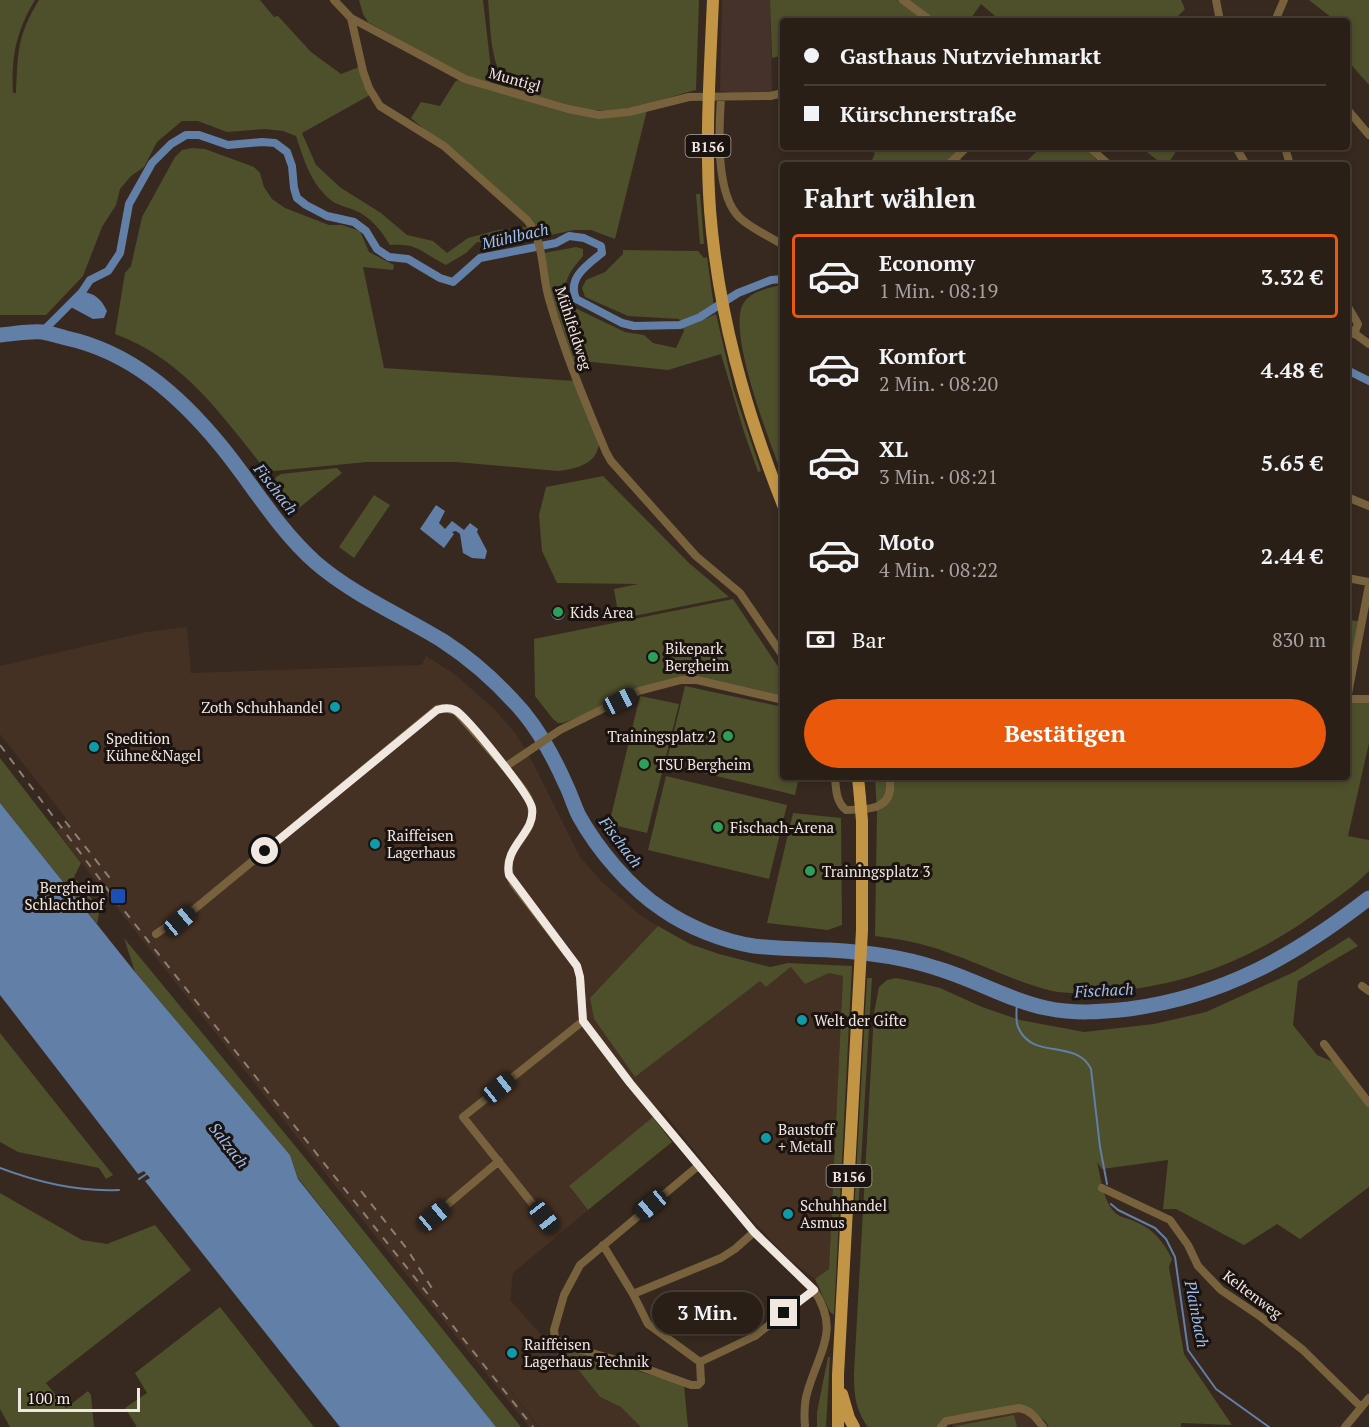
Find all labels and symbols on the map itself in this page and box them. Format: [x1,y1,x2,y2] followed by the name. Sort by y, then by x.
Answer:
[487,62,543,96] street label: Muntigl
[686,135,730,157] road number: B156
[478,218,551,255] water label: Mühlbach
[551,284,597,373] street label: Mühlfeldweg
[248,458,303,519] water label: Fischach
[570,602,634,622] place label: Kids Area
[551,605,565,619] marker: Kids Area
[665,638,729,675] place label: Bikepark Bergheim
[646,650,660,664] marker: Bikepark Bergheim
[600,685,640,717] car
[201,697,323,717] place label: Zoth Schuhhandel
[328,700,342,714] marker: Zoth Schuhhandel
[608,726,716,746] place label: Trainingsplatz 2
[106,728,201,765] place label: Spedition Kühne&Nagel
[721,729,735,743] marker: Trainingsplatz 2
[87,740,101,754] marker: Spedition Kühne&Nagel
[656,754,751,774] place label: TSU Bergheim
[637,757,651,771] marker: TSU Bergheim
[594,811,648,872] water label: Fischach
[730,817,835,837] place label: Fischach-Arena
[711,820,725,834] marker: Fischach-Arena
[387,825,456,862] place label: Raiffeisen Lagerhaus
[251,837,278,864] route start
[368,837,382,851] marker: Raiffeisen Lagerhaus
[822,861,931,881] place label: Trainingsplatz 3
[803,864,817,878] marker: Trainingsplatz 3
[24,877,105,914] place label: Bergheim Schlachthof
[109,887,127,905] marker: Bergheim Schlachthof
[160,903,200,939] car
[1073,977,1134,1003] water label: Fischach
[814,1010,907,1030] place label: Welt der Gifte
[795,1013,809,1027] marker: Welt der Gifte
[479,1070,519,1106] car
[204,1118,254,1172] water label: Salzach
[778,1119,835,1156] place label: Baustoff + Metall
[759,1131,773,1145] marker: Baustoff + Metall
[826,1165,872,1187] road number: B156
[631,1187,671,1223] car
[800,1195,887,1232] place label: Schuhhandel Asmus
[526,1197,562,1237] car
[414,1198,454,1234] car
[781,1207,795,1221] marker: Schuhhandel Asmus
[1219,1265,1288,1323] street label: Keltenweg
[1180,1277,1214,1350] water label: Plainbach
[652,1292,763,1334] callout: 3 Min.
[770,1299,797,1326] route end
[524,1334,649,1371] place label: Raiffeisen Lagerhaus Technik
[505,1346,519,1360] marker: Raiffeisen Lagerhaus Technik
[18,1385,140,1412] scale bar

